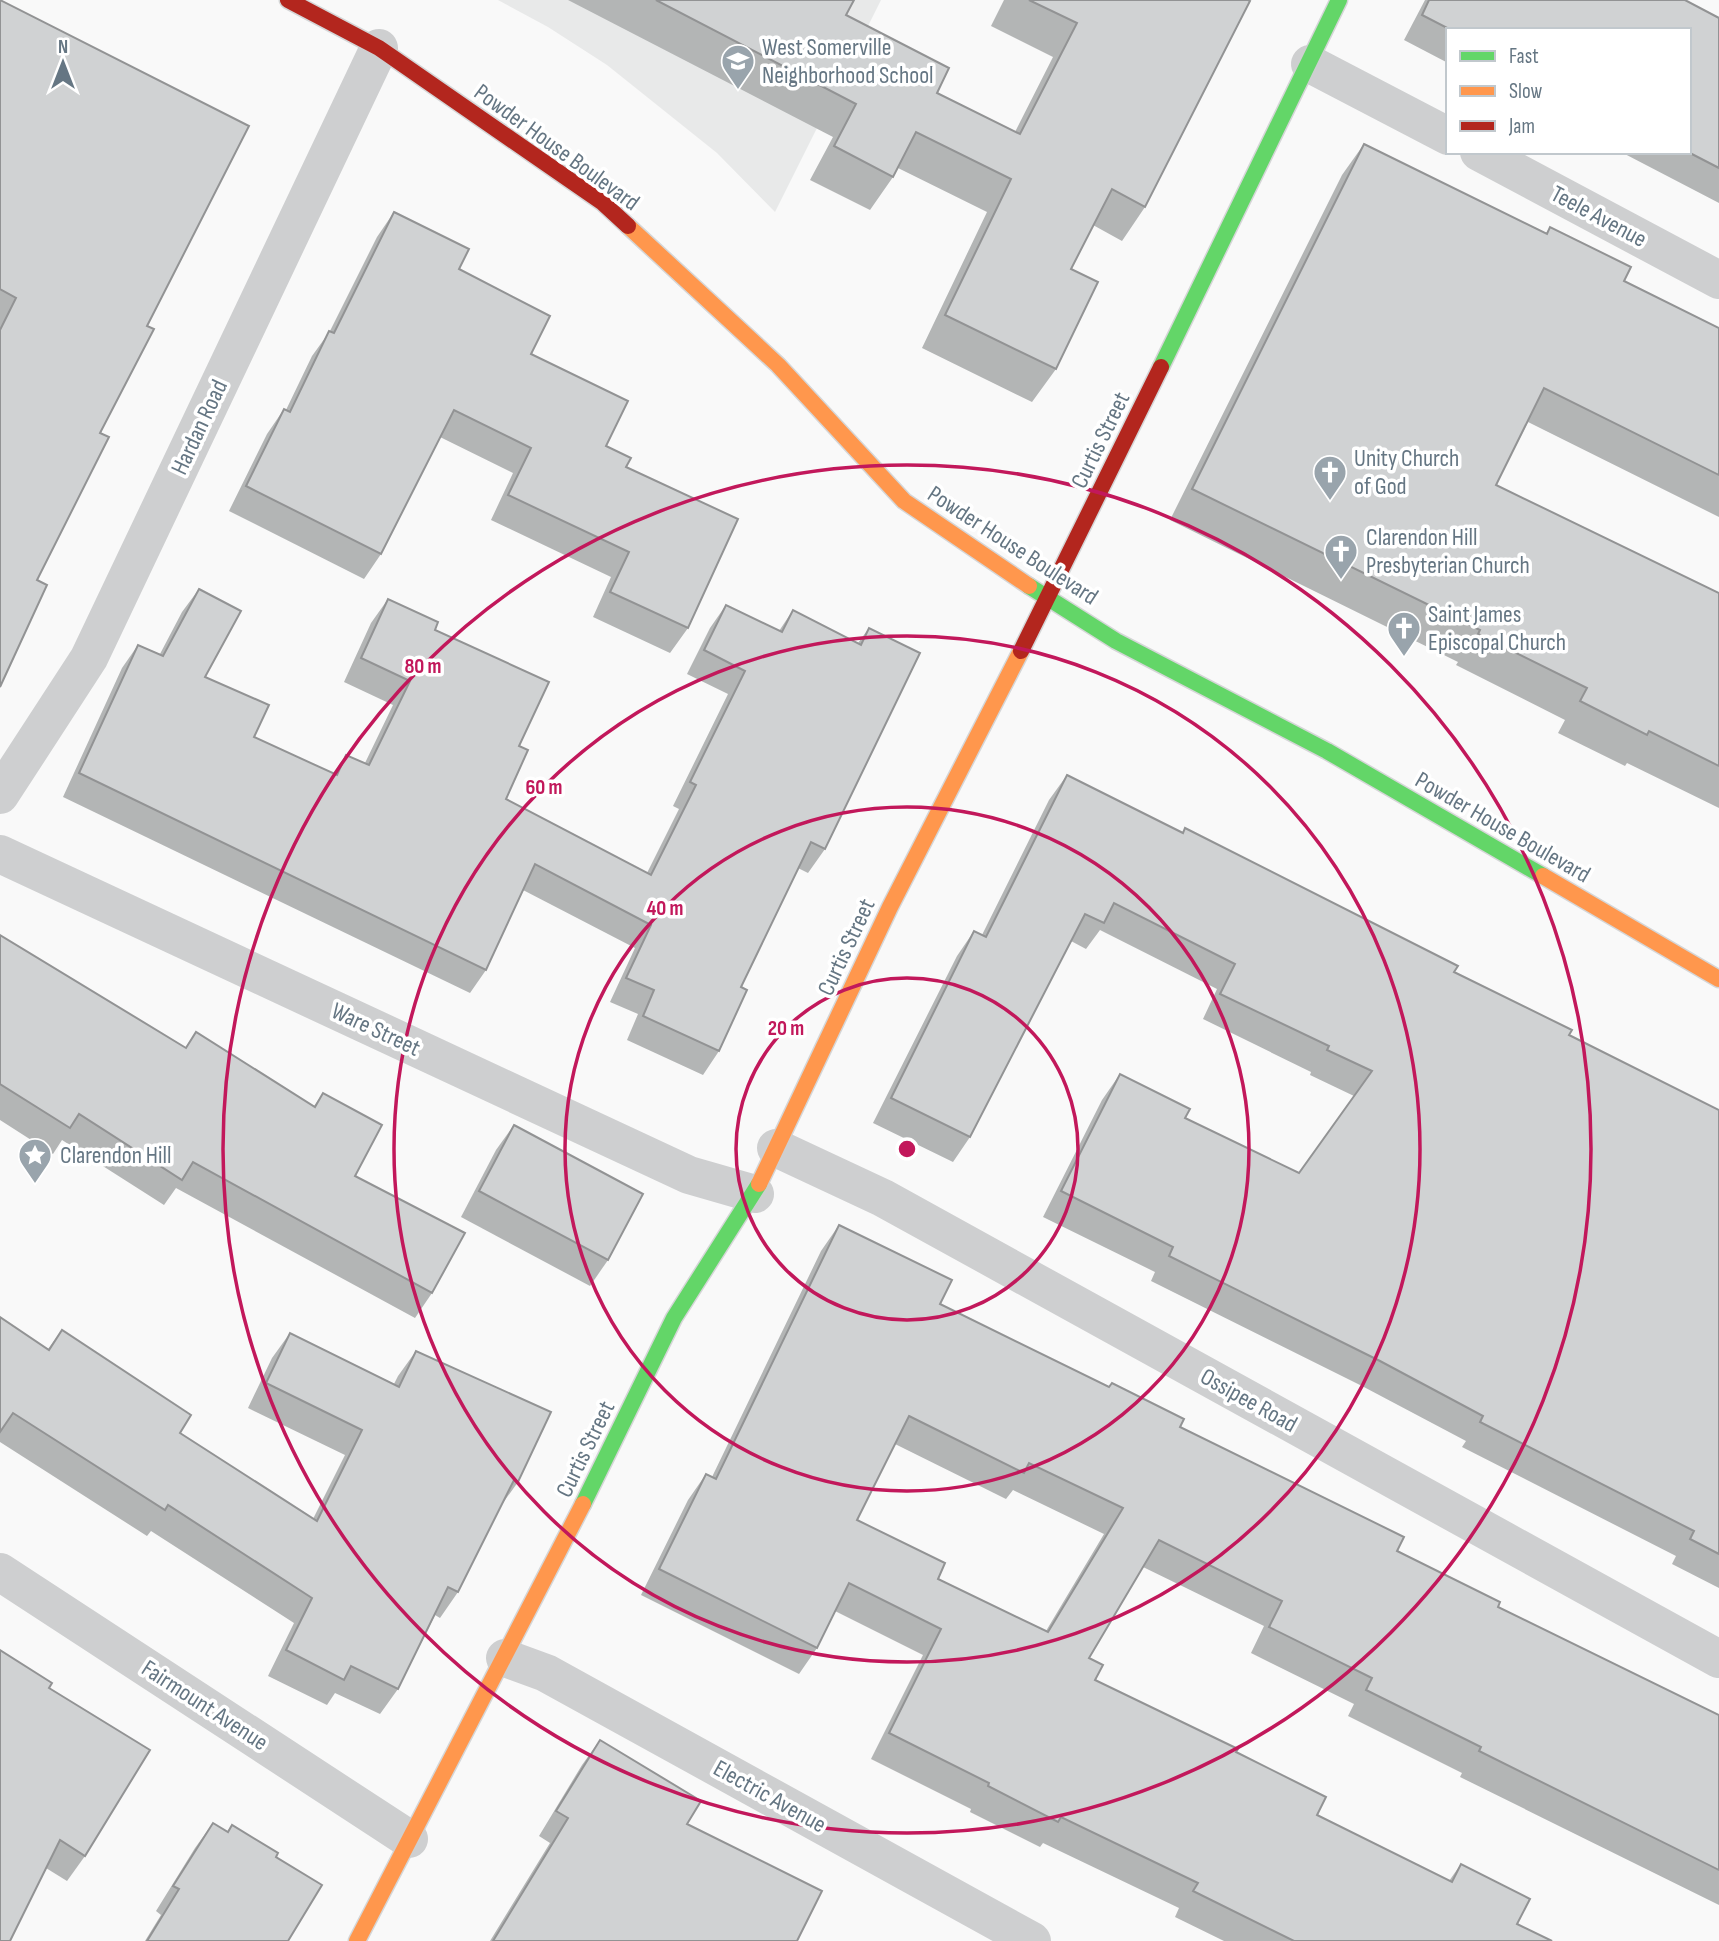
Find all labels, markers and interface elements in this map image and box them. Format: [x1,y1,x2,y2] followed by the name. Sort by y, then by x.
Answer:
[28,28,98,98] north arrow
[1446,28,1691,154] legend
[762,33,934,90] place label: West Somerville Neighborhood School
[58,36,68,59] text: N
[719,42,757,91] school or university icon: West Somerville Neighborhood School
[1509,44,1539,69] text: Fast
[468,78,645,217] street label: Powder House Boulevard
[1509,79,1543,104] text: Slow
[1508,114,1535,139] text: Jam
[1546,179,1652,254] street label: Teele Avenue
[165,375,234,479] street label: Hardan Road
[1065,387,1136,493] street label: Curtis Street
[1354,444,1459,501] place label: Unity Church of God
[1311,453,1349,502] church icon: Unity Church of God
[922,480,1103,611] street label: Powder House Boulevard
[1366,523,1530,580] place label: Clarendon Hill Presbyterian Church
[1322,532,1360,581] church icon: Clarendon Hill Presbyterian Church
[1428,600,1566,657] place label: Saint James Episcopal Church
[1385,609,1423,658] church icon: Saint James Episcopal Church
[404,654,442,679] text: 80 m
[1410,766,1595,889] street label: Powder House Boulevard
[525,775,563,800] text: 60 m
[811,894,881,1000] street label: Curtis Street
[647,896,683,921] text: 40 m
[327,996,425,1063] street label: Ware Street
[768,1016,804,1041] text: 20 m
[16,1136,54,1185] place icon: Clarendon Hill
[895,1137,919,1161] centre of rings
[60,1141,171,1170] place label: Clarendon Hill
[1195,1362,1302,1439] street label: Ossipee Road
[550,1396,621,1502] street label: Curtis Street
[136,1654,273,1757] street label: Fairmount Avenue
[708,1754,831,1839] street label: Electric Avenue

